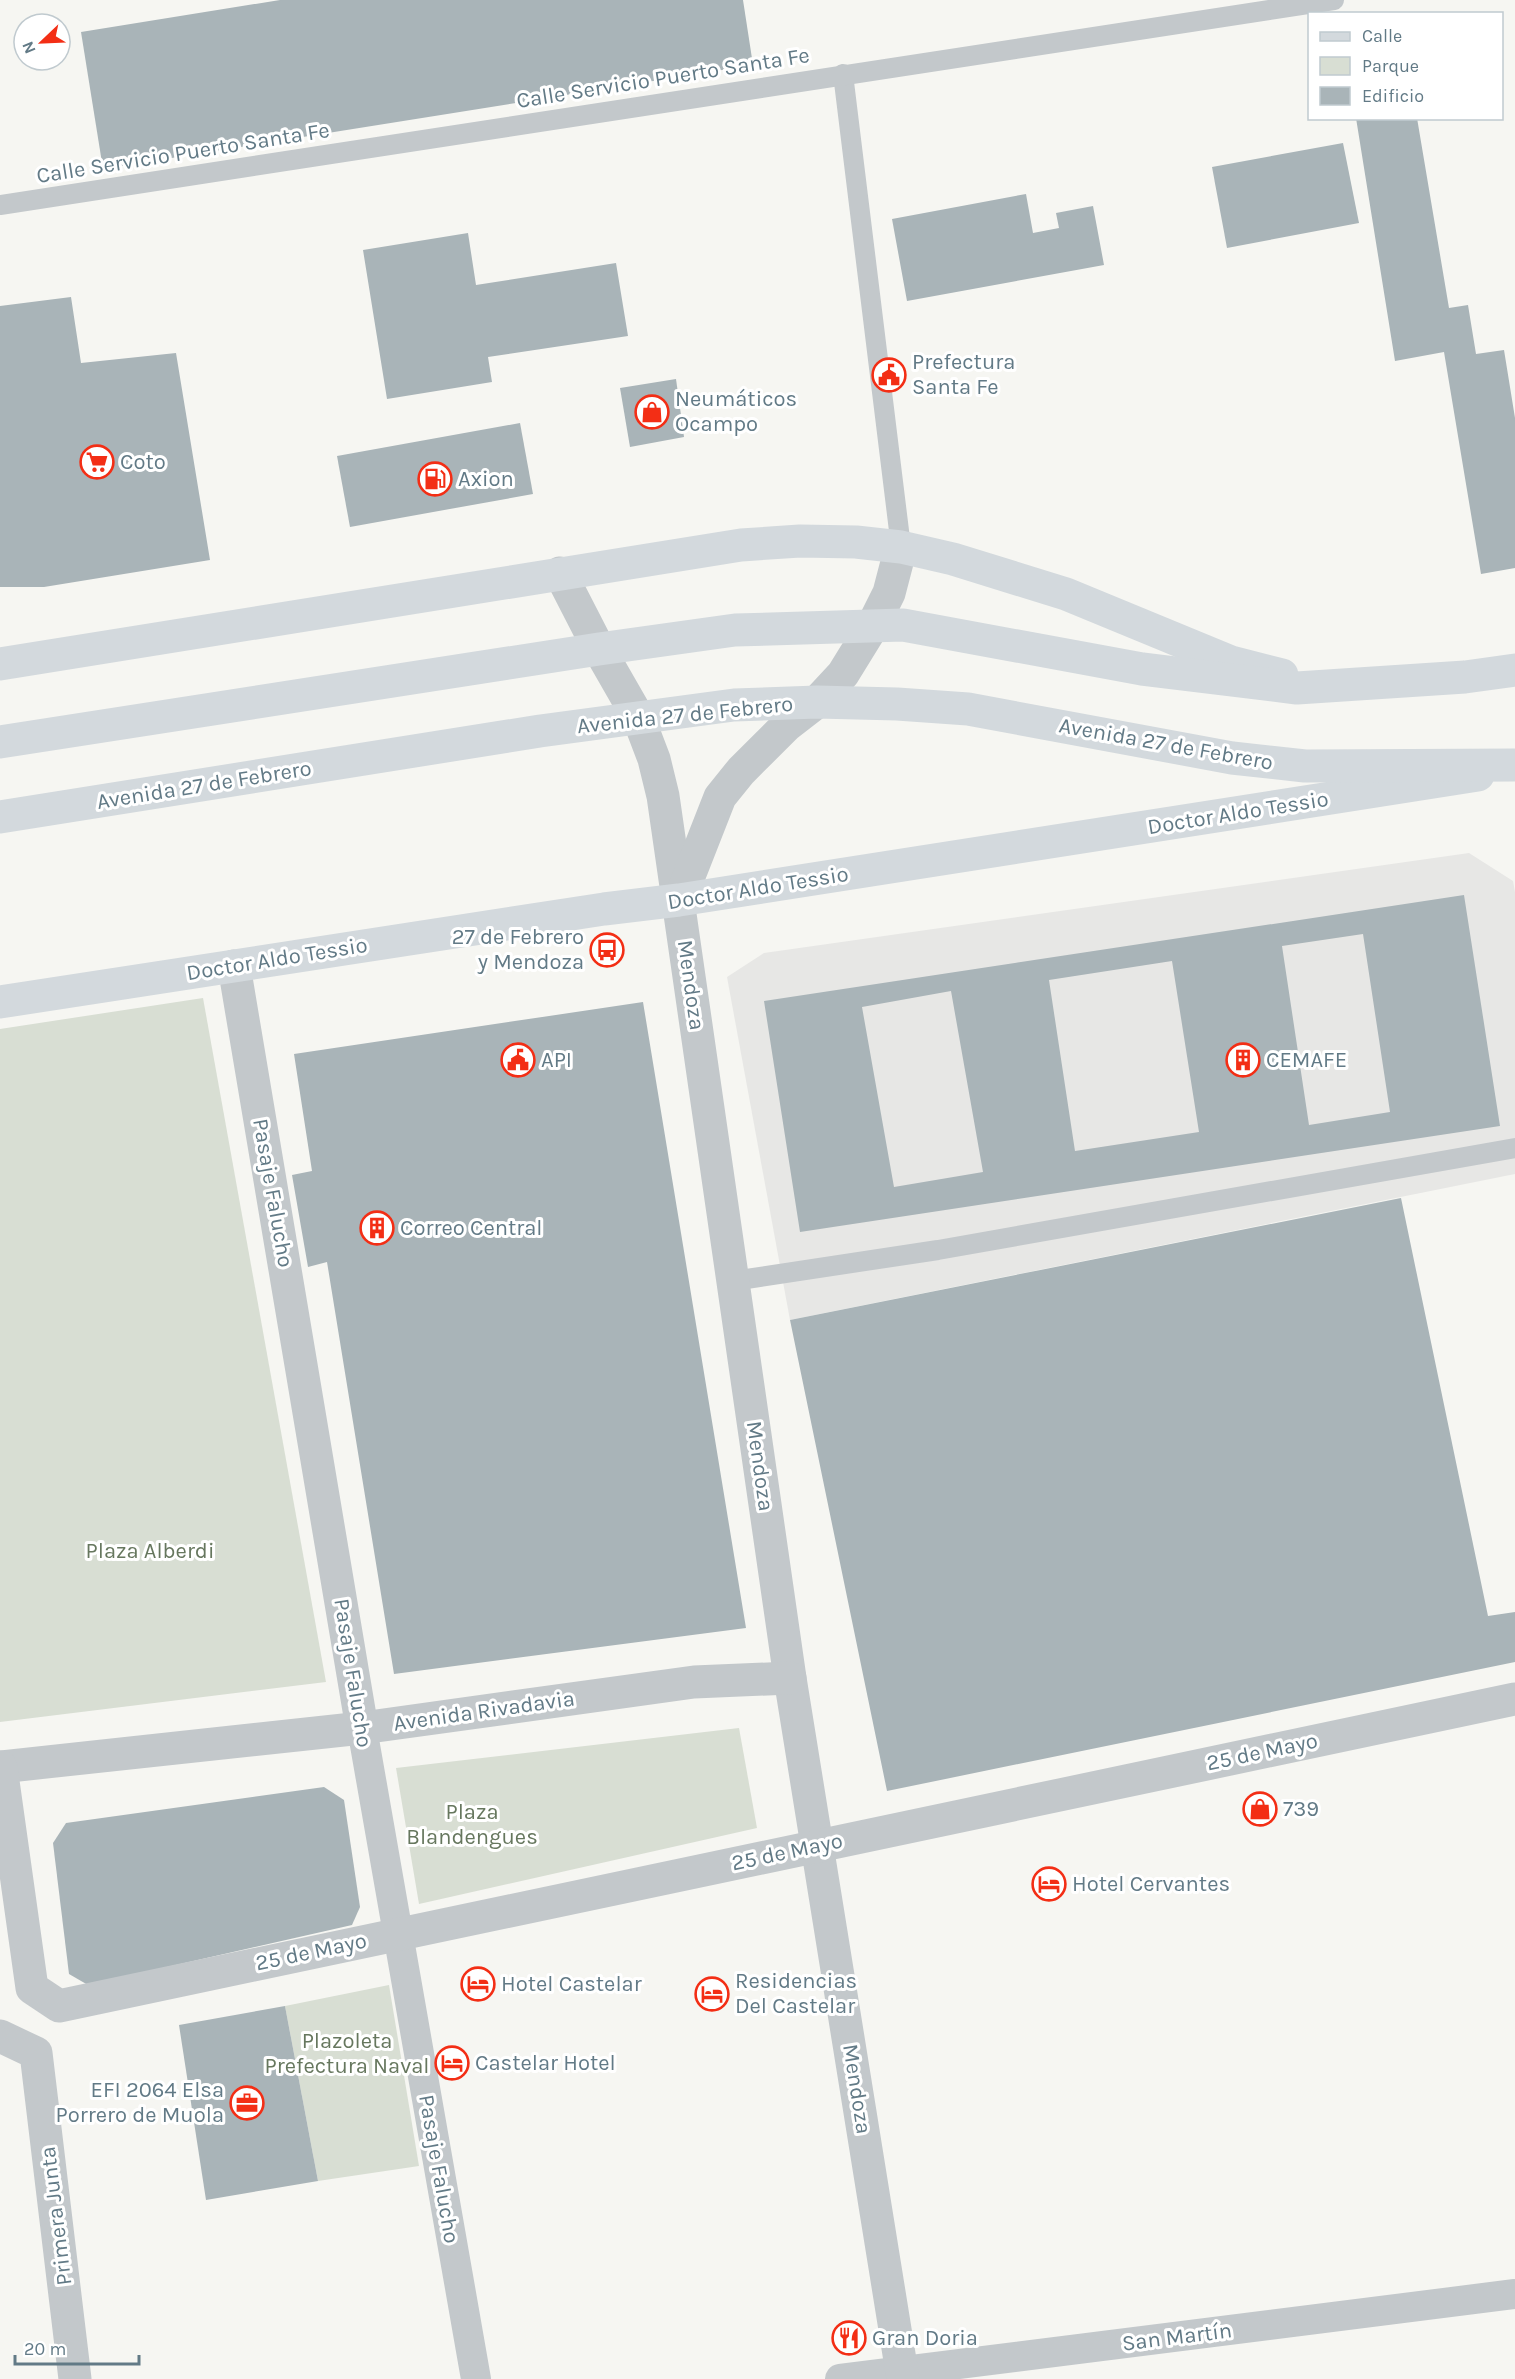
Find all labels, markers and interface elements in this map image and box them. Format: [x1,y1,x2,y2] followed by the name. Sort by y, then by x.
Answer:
[12,12,72,72] north arrow
[1308,12,1503,120] legend
[1362,25,1402,47] text: Calle
[18,39,40,57] text: N
[515,42,811,114] street label: Calle Servicio Puerto Santa Fe
[1362,55,1419,77] text: Parque
[1362,85,1424,107] text: Edificio
[35,117,331,189] street label: Calle Servicio Puerto Santa Fe
[912,349,1015,400] place label: Prefectura Santa Fe
[871,357,907,393] public building icon: Prefectura Santa Fe
[675,386,797,437] place label: Neumáticos Ocampo
[634,394,670,430] shop icon: Neumáticos Ocampo
[79,444,115,480] supermarket icon: Coto
[120,449,166,475] place label: Coto
[417,461,453,497] fuel station icon: Axion
[458,466,514,492] place label: Axion
[576,691,794,739] street label: Avenida 27 de Febrero
[1057,712,1275,776] street label: Avenida 27 de Febrero
[95,755,313,815] street label: Avenida 27 de Febrero
[1146,786,1330,840] street label: Doctor Aldo Tessio
[666,861,850,915] street label: Doctor Aldo Tessio
[452,924,584,975] place label: 27 de Febrero y Mendoza
[185,932,369,986] street label: Doctor Aldo Tessio
[589,932,625,968] bus stop icon: 27 de Febrero y Mendoza
[672,938,710,1032] street label: Mendoza
[500,1042,536,1078] public building icon: API
[1225,1042,1261,1078] building icon: CEMAFE
[541,1047,572,1073] place label: API
[1266,1047,1347,1073] place label: CEMAFE
[247,1117,299,1269] street label: Pasaje Falucho
[359,1210,395,1246] building icon: Correo Central
[400,1215,543,1241] place label: Correo Central
[741,1419,779,1513] street label: Mendoza
[86,1538,214,1564] park label: Plaza Alberdi
[328,1597,378,1749] street label: Pasaje Falucho
[392,1685,576,1737] street label: Avenida Rivadavia
[1204,1728,1320,1776] street label: 25 de Mayo
[1242,1791,1278,1827] shop icon: 739
[1283,1796,1319,1822] place label: 739
[406,1799,538,1850] park label: Plaza Blandengues
[729,1828,845,1876] street label: 25 de Mayo
[1031,1866,1067,1902] hotel icon: Hotel Cervantes
[1072,1871,1230,1897] place label: Hotel Cervantes
[253,1928,369,1976] street label: 25 de Mayo
[460,1966,496,2002] hotel icon: Hotel Castelar
[735,1968,857,2019] place label: Residencias Del Castelar
[501,1971,642,1997] place label: Hotel Castelar
[694,1976,730,2012] hotel icon: Residencias Del Castelar
[265,2028,429,2079] park label: Plazoleta Prefectura Naval
[837,2042,877,2136] street label: Mendoza
[434,2045,470,2081] hotel icon: Castelar Hotel
[475,2050,616,2076] place label: Castelar Hotel
[56,2077,224,2128] place label: EFI 2064 Elsa Porrero de Muola
[229,2085,265,2121] office icon: EFI 2064 Elsa Porrero de Muola
[413,2093,465,2245] street label: Pasaje Falucho
[35,2145,77,2287] street label: Primera Junta
[1120,2317,1234,2357] street label: San Martín
[831,2320,867,2356] restaurant icon: Gran Doria
[872,2325,978,2351] place label: Gran Doria
[15,2328,140,2366] scale bar
[24,2338,66,2360] text: 20 m

